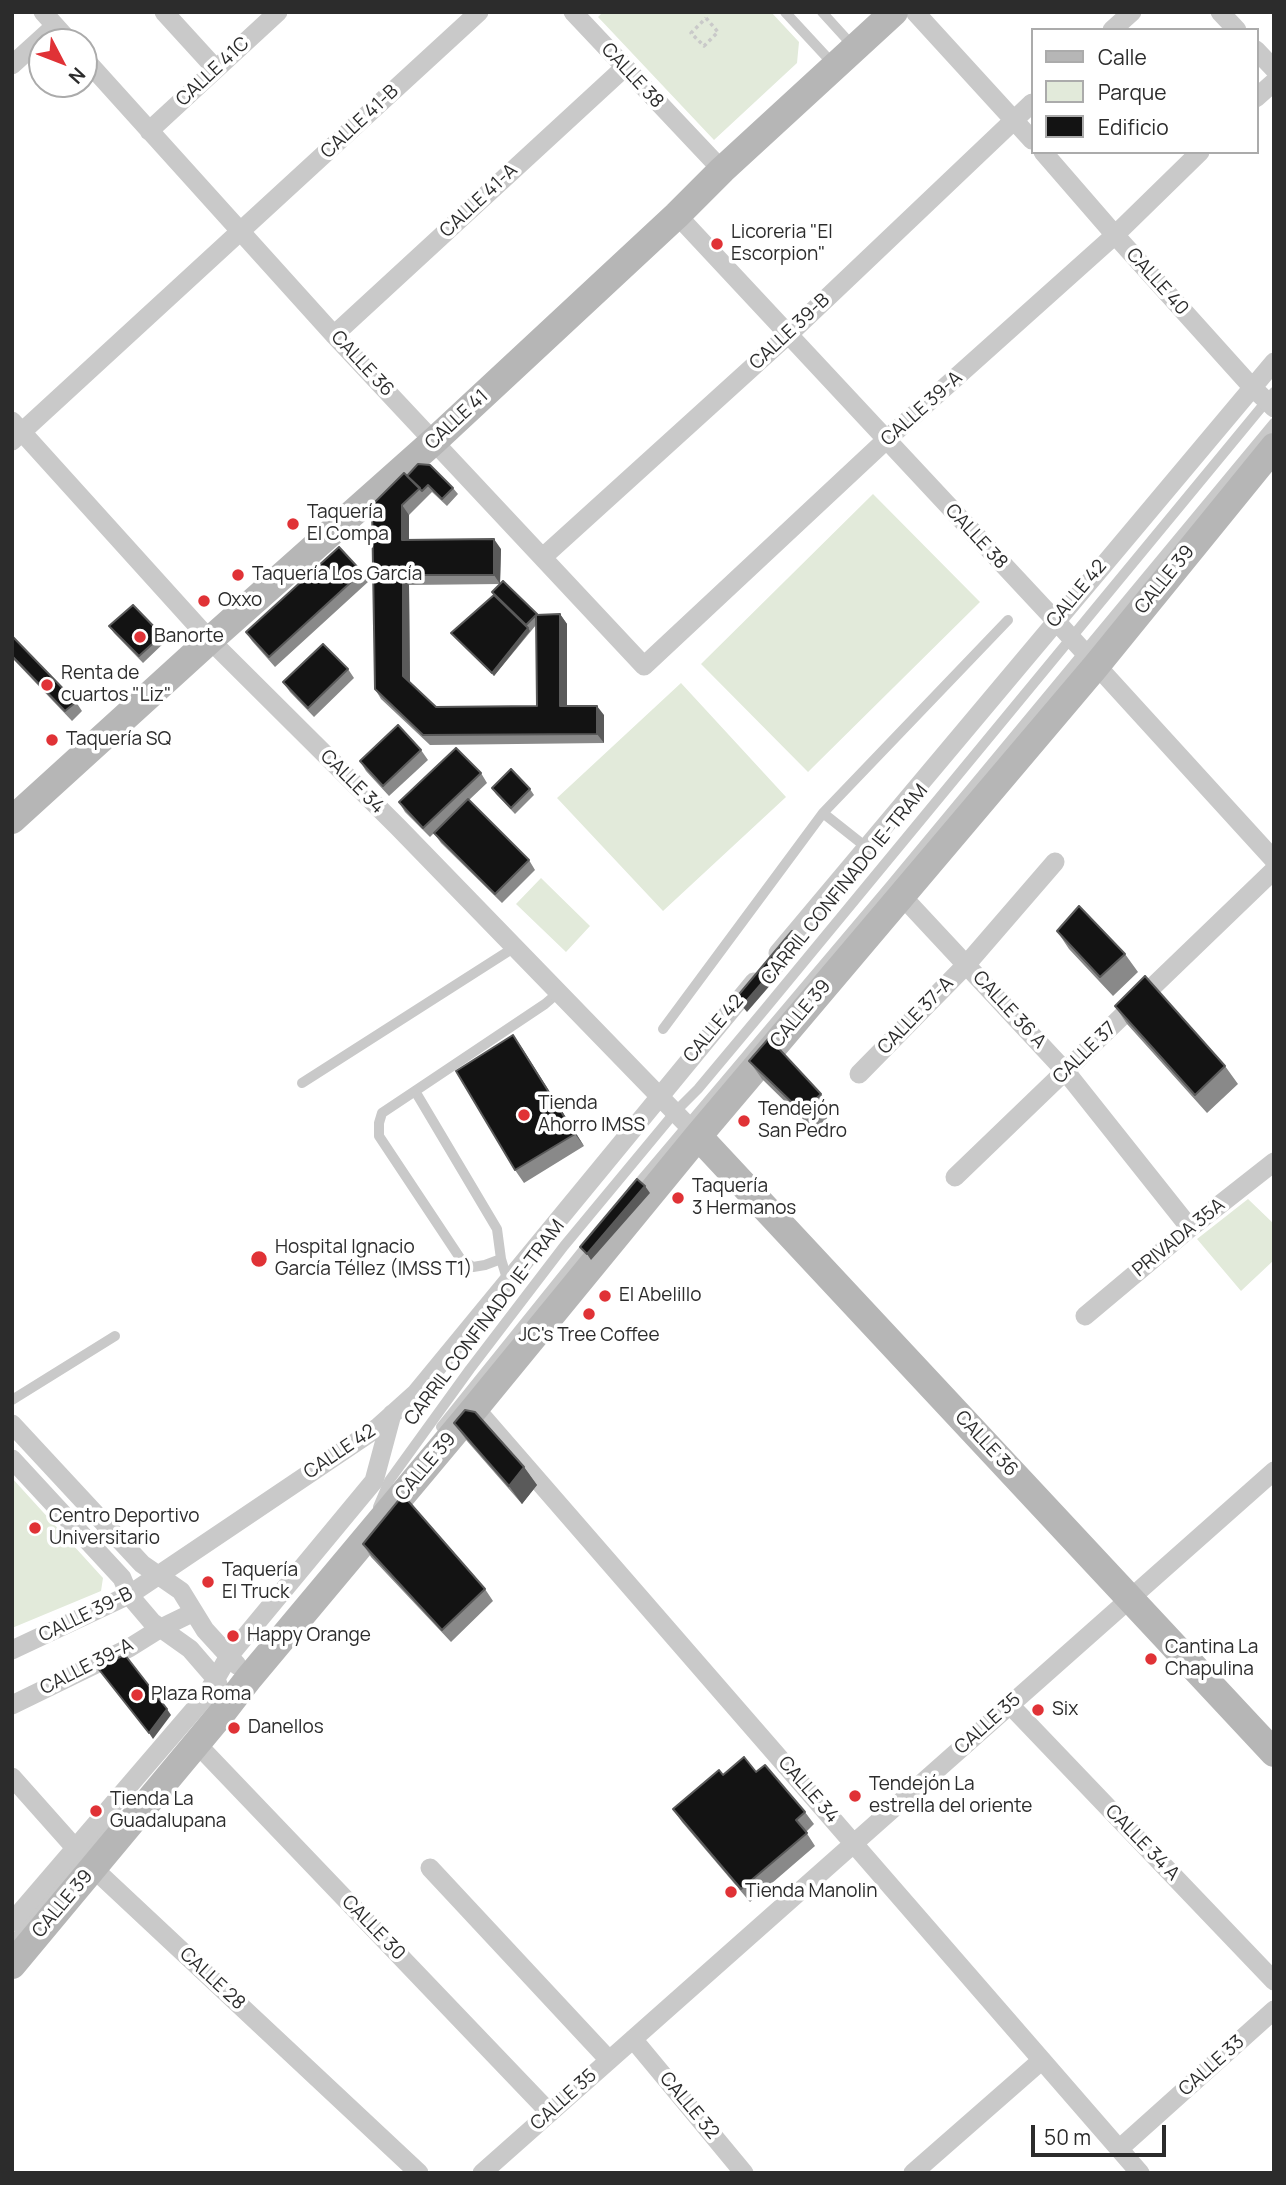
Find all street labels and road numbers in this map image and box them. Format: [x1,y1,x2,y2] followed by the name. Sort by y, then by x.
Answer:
[172,32,254,112] street label: CALLE 41C
[596,39,668,113] street label: CALLE 38
[317,80,403,164] street label: CALLE 41-B
[436,159,522,243] street label: CALLE 41-A
[1121,244,1193,320] street label: CALLE 40
[745,289,835,375] street label: CALLE 39-B
[326,326,398,402] street label: CALLE 36
[877,367,967,451] street label: CALLE 39-A
[421,385,493,455] street label: CALLE 41
[940,500,1012,574] street label: CALLE 38
[1130,541,1200,619] street label: CALLE 39
[1042,556,1112,632] street label: CALLE 42
[315,745,389,819] street label: CALLE 34
[757,780,933,990] street label: CARRIL CONFINADO IE-TRAM
[967,967,1051,1053] street label: CALLE 36 A
[874,973,958,1059] street label: CALLE 37-A
[766,975,836,1053] street label: CALLE 39
[679,991,749,1067] street label: CALLE 42
[1049,1017,1121,1089] street label: CALLE 37
[1128,1194,1230,1282] street label: PRIVADA 35A
[400,1216,570,1430] street label: CARRIL CONFINADO IE-TRAM
[950,1406,1022,1482] street label: CALLE 36
[300,1420,380,1484] street label: CALLE 42
[391,1428,461,1506] street label: CALLE 39
[36,1583,136,1647] street label: CALLE 39-B
[37,1634,137,1700] street label: CALLE 39-A
[950,1689,1026,1759] street label: CALLE 35
[773,1752,843,1828] street label: CALLE 34
[1100,1800,1184,1886] street label: CALLE 34 A
[28,1865,98,1943] street label: CALLE 39
[337,1891,409,1965] street label: CALLE 30
[175,1943,249,2015] street label: CALLE 28
[1175,2031,1249,2101] street label: CALLE 33
[526,2065,602,2135] street label: CALLE 35
[654,2068,724,2144] street label: CALLE 32

